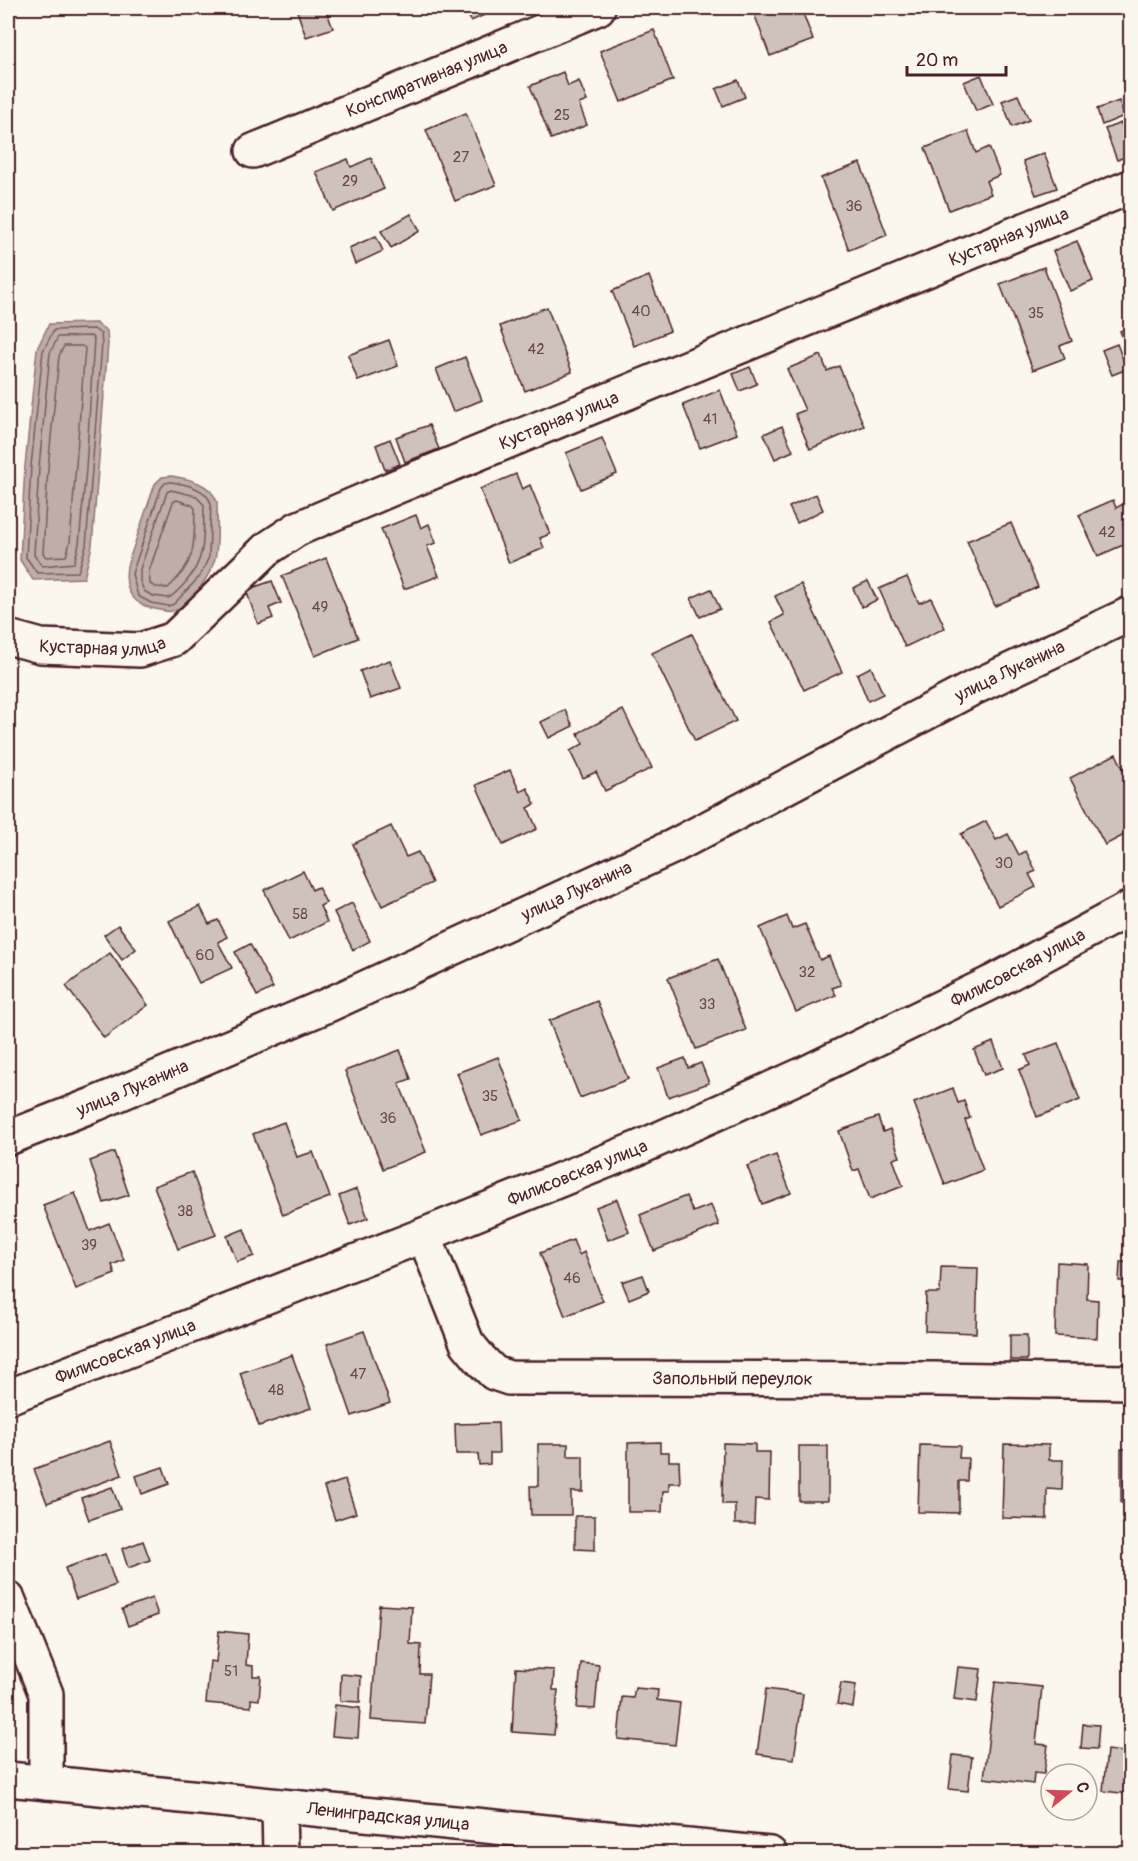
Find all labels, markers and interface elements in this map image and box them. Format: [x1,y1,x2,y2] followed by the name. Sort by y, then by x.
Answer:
[343,36,511,123] street label: Конспиративная улица
[907,39,1006,77] scale bar
[916,49,958,72] text: 20 m
[554,106,570,125] house number: 25
[453,148,469,167] house number: 27
[342,172,358,191] house number: 29
[845,197,863,216] house number: 36
[946,202,1072,272] street label: Кустарная улица
[632,302,650,321] house number: 40
[1028,304,1044,323] house number: 35
[527,340,545,359] house number: 42
[496,386,622,455] street label: Кустарная улица
[703,410,717,429] house number: 41
[1098,523,1116,542] house number: 42
[312,598,328,617] house number: 49
[39,631,169,662] street label: Кустарная улица
[950,635,1069,708] street label: улица Луканина
[995,854,1013,873] house number: 30
[517,856,636,927] street label: улица Луканина
[292,905,308,924] house number: 58
[947,923,1090,1013] street label: Филисовская улица
[196,946,214,965] house number: 60
[799,963,815,982] house number: 32
[699,995,715,1014] house number: 33
[72,1055,192,1122] street label: улица Луканина
[482,1087,498,1106] house number: 35
[379,1109,397,1128] house number: 36
[504,1134,651,1212] street label: Филисовская улица
[177,1202,193,1221] house number: 38
[81,1236,97,1255] house number: 39
[563,1269,581,1288] house number: 46
[52,1314,199,1390] street label: Филисовская улица
[350,1365,366,1384] house number: 47
[652,1367,813,1391] street label: Запольный переулок
[268,1381,285,1400] house number: 48
[224,1662,238,1681] house number: 51
[1039,1762,1099,1822] north arrow
[1071,1780,1093,1795] text: С
[305,1797,471,1836] street label: Ленинградская улица

